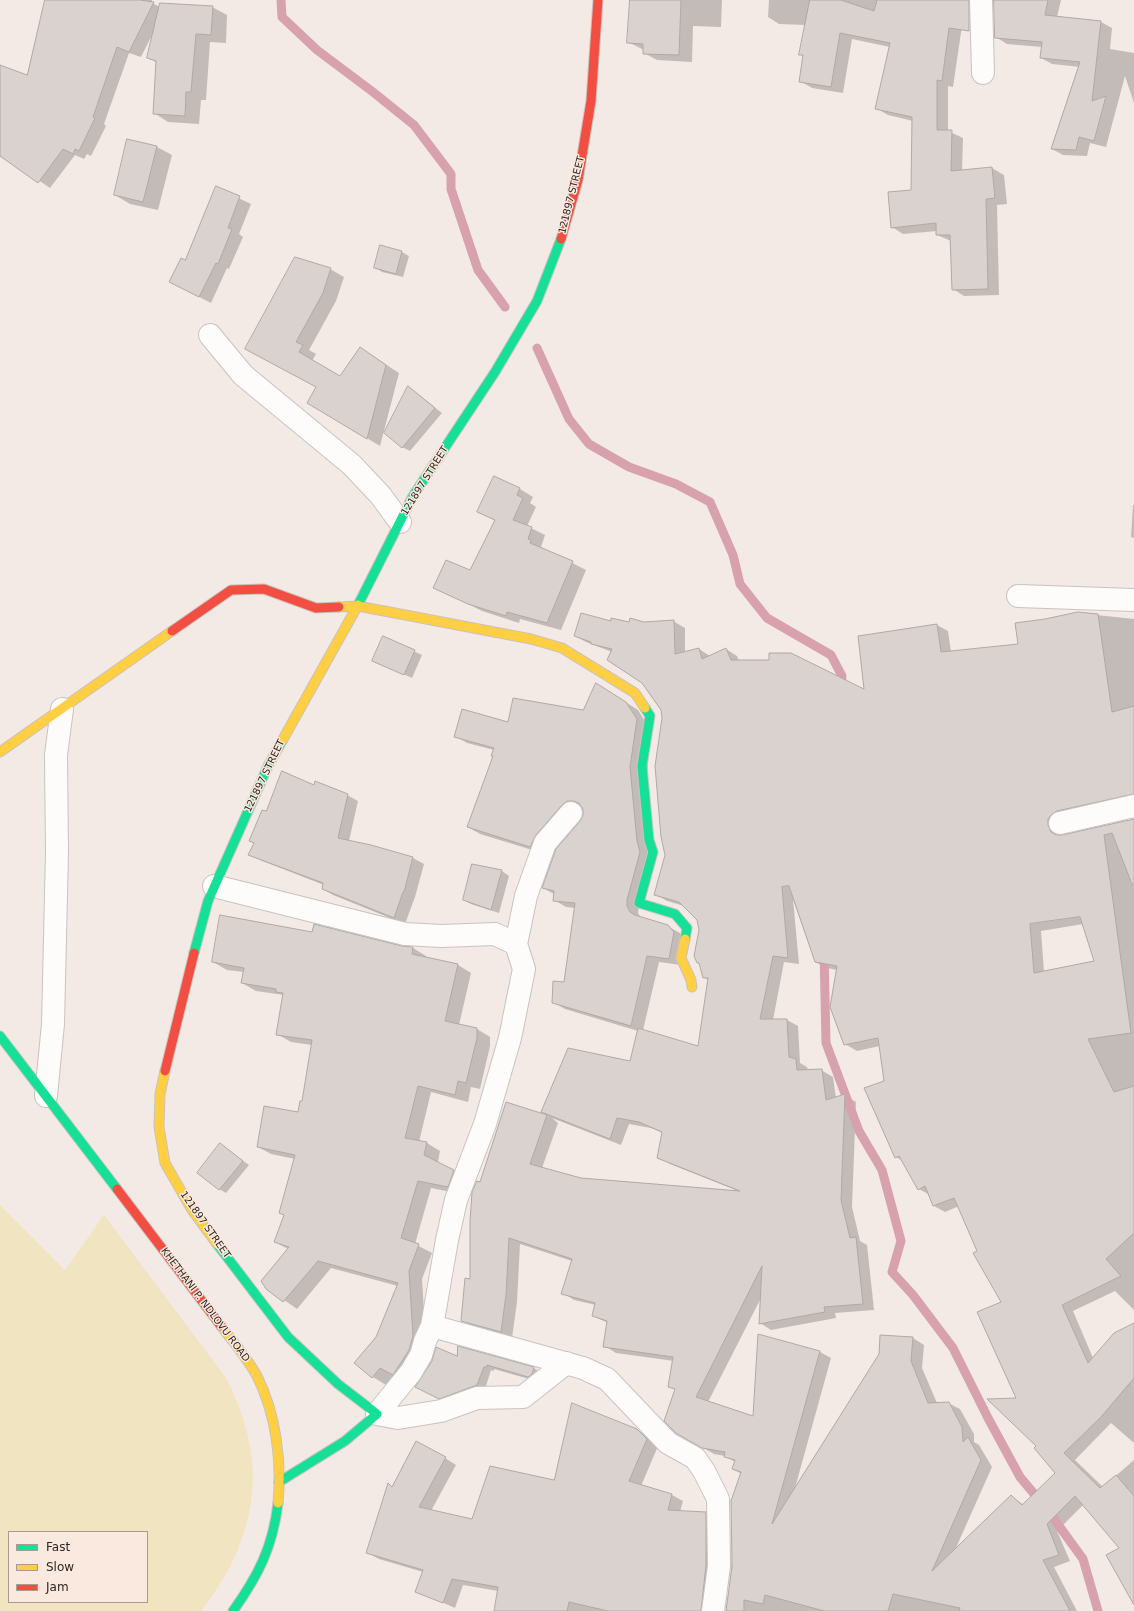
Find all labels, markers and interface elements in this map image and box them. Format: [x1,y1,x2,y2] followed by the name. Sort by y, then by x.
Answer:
[557,155,587,235] street label: 121897 STREET
[399,444,451,518] street label: 121897 STREET
[242,738,288,814] street label: 121897 STREET
[177,1189,233,1261] street label: 121897 STREET
[158,1246,252,1364] street label: KHETHANI P. NDLOVU ROAD
[8,1531,148,1603] legend
[46,1540,70,1554] text: Fast
[46,1560,74,1574] text: Slow
[46,1580,69,1594] text: Jam

